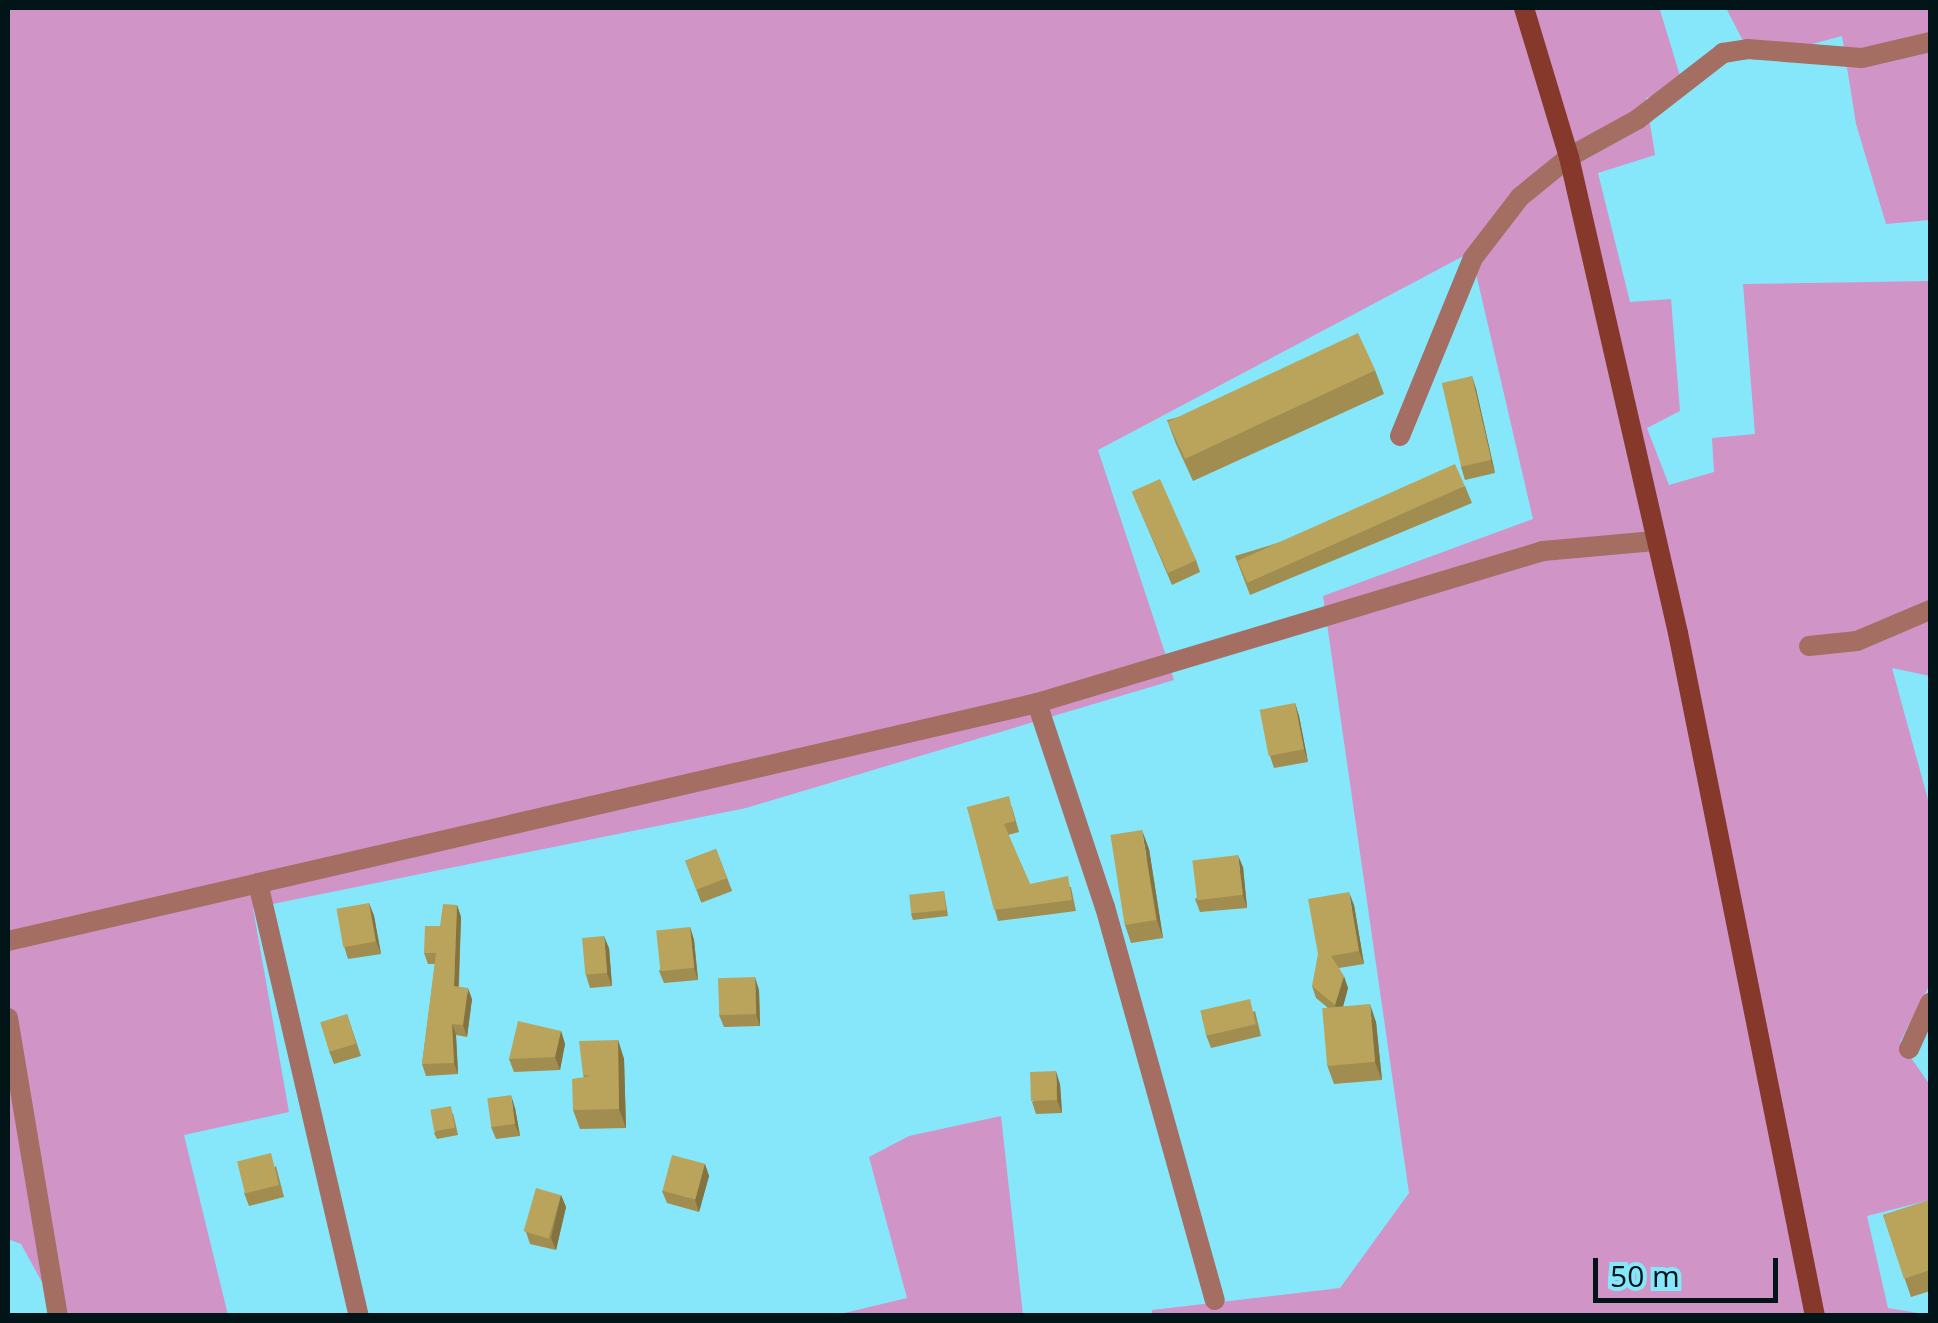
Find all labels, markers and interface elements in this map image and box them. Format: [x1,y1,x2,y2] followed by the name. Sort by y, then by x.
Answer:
[1598,1238,1783,1300] scale bar
[1610,1255,1680,1296] text: 50 m

